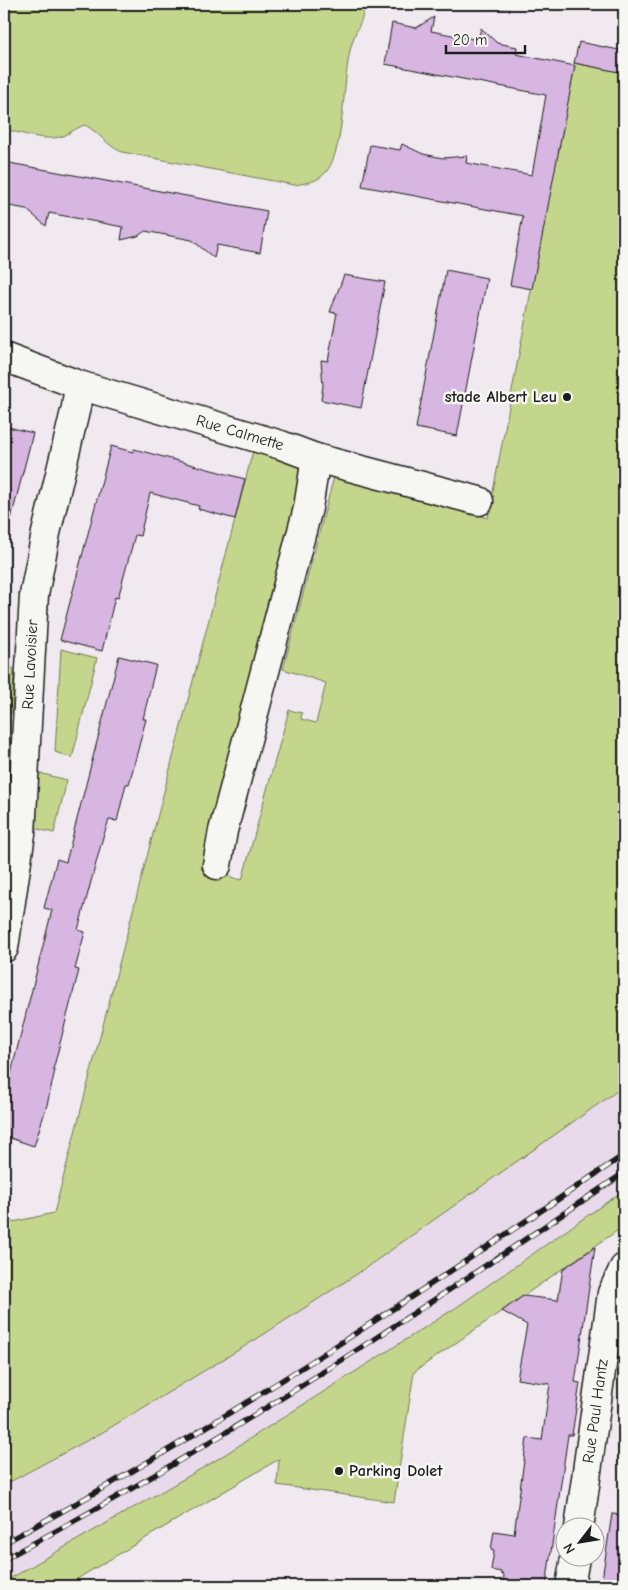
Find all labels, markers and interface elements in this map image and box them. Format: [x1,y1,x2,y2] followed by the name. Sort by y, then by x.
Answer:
[446,22,524,54] scale bar
[453,31,487,49] text: 20 m
[445,388,557,406] place label: stade Albert Leu
[561,391,573,403] marker: stade Albert Leu
[194,411,286,454] street label: Rue Calmette
[19,618,42,710] street label: Rue Lavoisier
[579,1358,612,1464] street label: Rue Paul Hantz
[349,1462,443,1480] place label: Parking Dolet
[333,1465,345,1477] marker: Parking Dolet
[556,1518,606,1568] north arrow
[560,1540,579,1557] text: N

